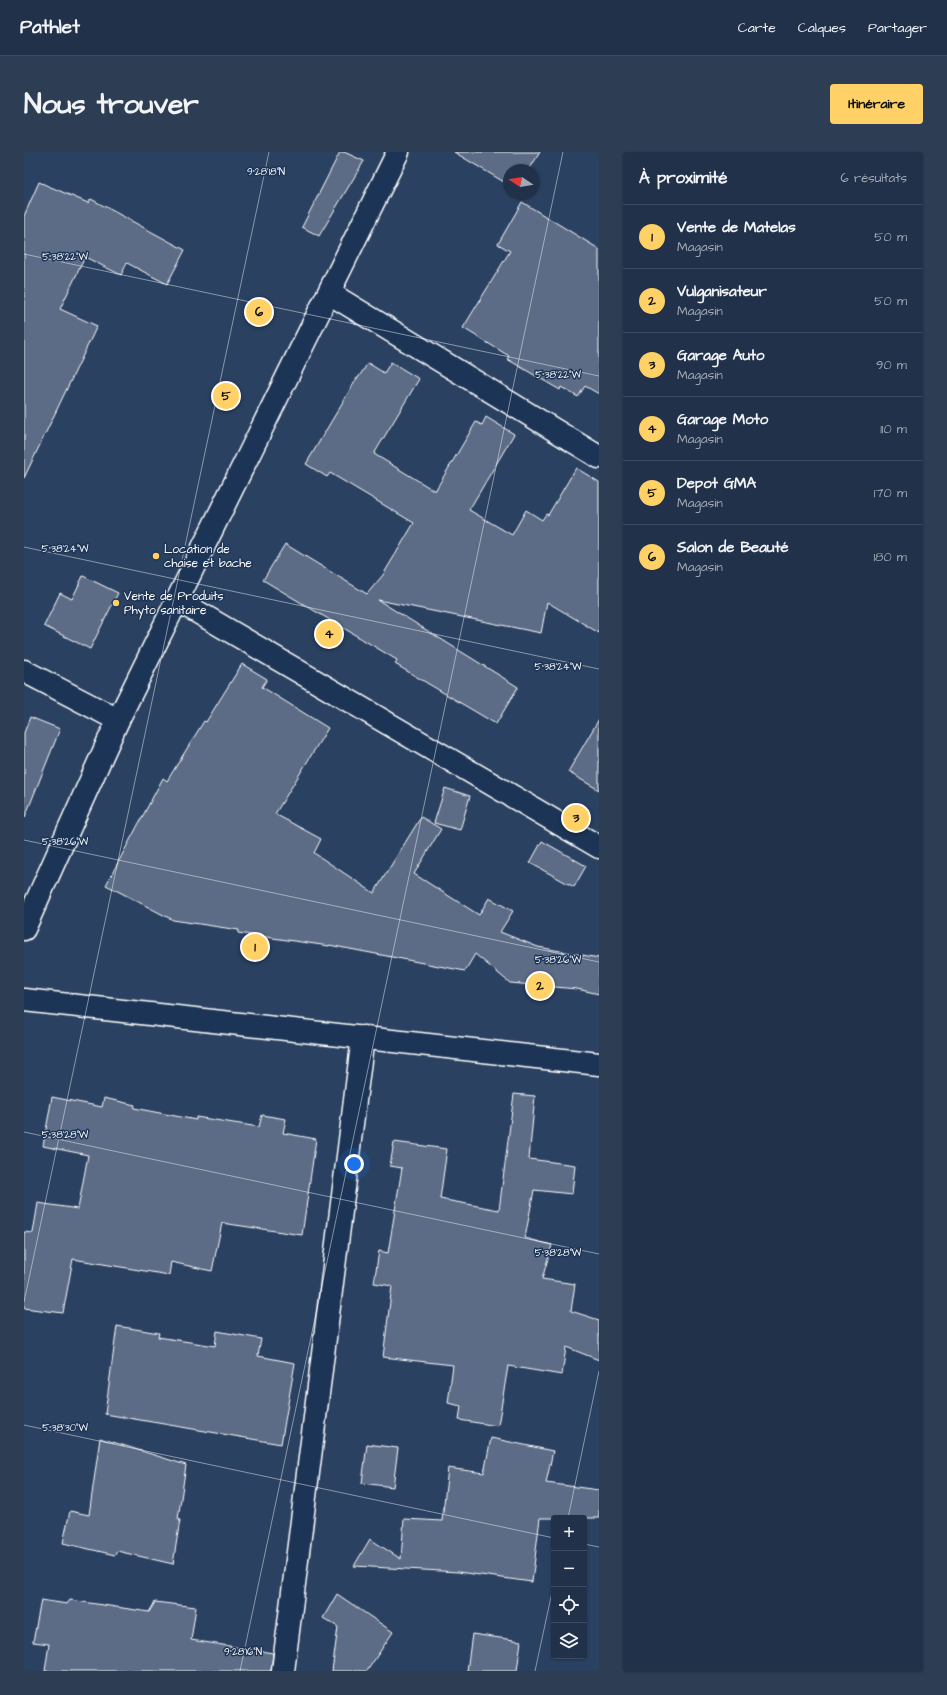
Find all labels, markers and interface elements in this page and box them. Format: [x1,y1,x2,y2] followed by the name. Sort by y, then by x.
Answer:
[20,14,80,41] text: Pathlet
[738,18,776,38] text: Carte
[798,18,846,38] text: Calques
[868,18,927,38] text: Partager
[830,84,923,124] button: Itinéraire
[24,85,199,124] text: Nous trouver
[503,164,539,200] north arrow
[247,165,285,179] text: 9°28'18"N
[639,166,728,190] text: À proximité
[841,169,907,187] text: 6 résultats
[677,217,796,238] text: Vente de Matelas
[651,228,653,246] text: 1
[874,228,907,246] text: 50 m
[677,238,723,256] text: Magasin
[42,250,88,264] text: 5°38'22"W
[677,281,767,302] text: Vulganisateur
[648,292,656,310] text: 2
[874,292,907,310] text: 50 m
[246,297,272,327] pin: 6
[677,302,723,320] text: Magasin
[677,345,765,366] text: Garage Auto
[649,356,655,374] text: 3
[876,356,907,374] text: 90 m
[677,366,723,384] text: Magasin
[535,368,581,382] text: 5°38'22"W
[213,381,239,411] pin: 5
[677,409,768,430] text: Garage Moto
[648,420,656,438] text: 4
[880,420,907,438] text: 110 m
[677,430,723,448] text: Magasin
[677,473,756,494] text: Depot GMA
[647,484,657,502] text: 5
[874,484,907,502] text: 170 m
[677,494,723,512] text: Magasin
[677,537,789,558] text: Salon de Beauté
[164,541,252,572] place label: Location de chaise et bache
[42,542,89,556] text: 5°38'24"W
[648,548,656,566] text: 6
[873,548,907,566] text: 180 m
[151,551,161,561] marker: Location de chaise et bache
[677,558,723,576] text: Magasin
[124,588,224,620] place label: Vente de Produits Phyto sanitaire
[111,598,121,608] marker: Vente de Produits Phyto sanitaire
[316,619,342,649] pin: 4
[535,660,582,674] text: 5°38'24"W
[563,803,589,833] pin: 3
[42,835,89,849] text: 5°38'26"W
[242,932,268,962] pin: 1
[535,953,582,967] text: 5°38'26"W
[527,971,553,1001] pin: 2
[42,1128,89,1142] text: 5°38'28"W
[344,1154,364,1174] your location
[535,1246,582,1260] text: 5°38'28"W
[42,1421,88,1435] text: 5°38'30"W
[551,1515,587,1659] map controls
[551,1515,587,1551] button: +
[551,1551,587,1587] button: −
[551,1587,587,1623] button: locate
[551,1623,587,1659] button: layers
[224,1645,262,1659] text: 9°28'16"N

